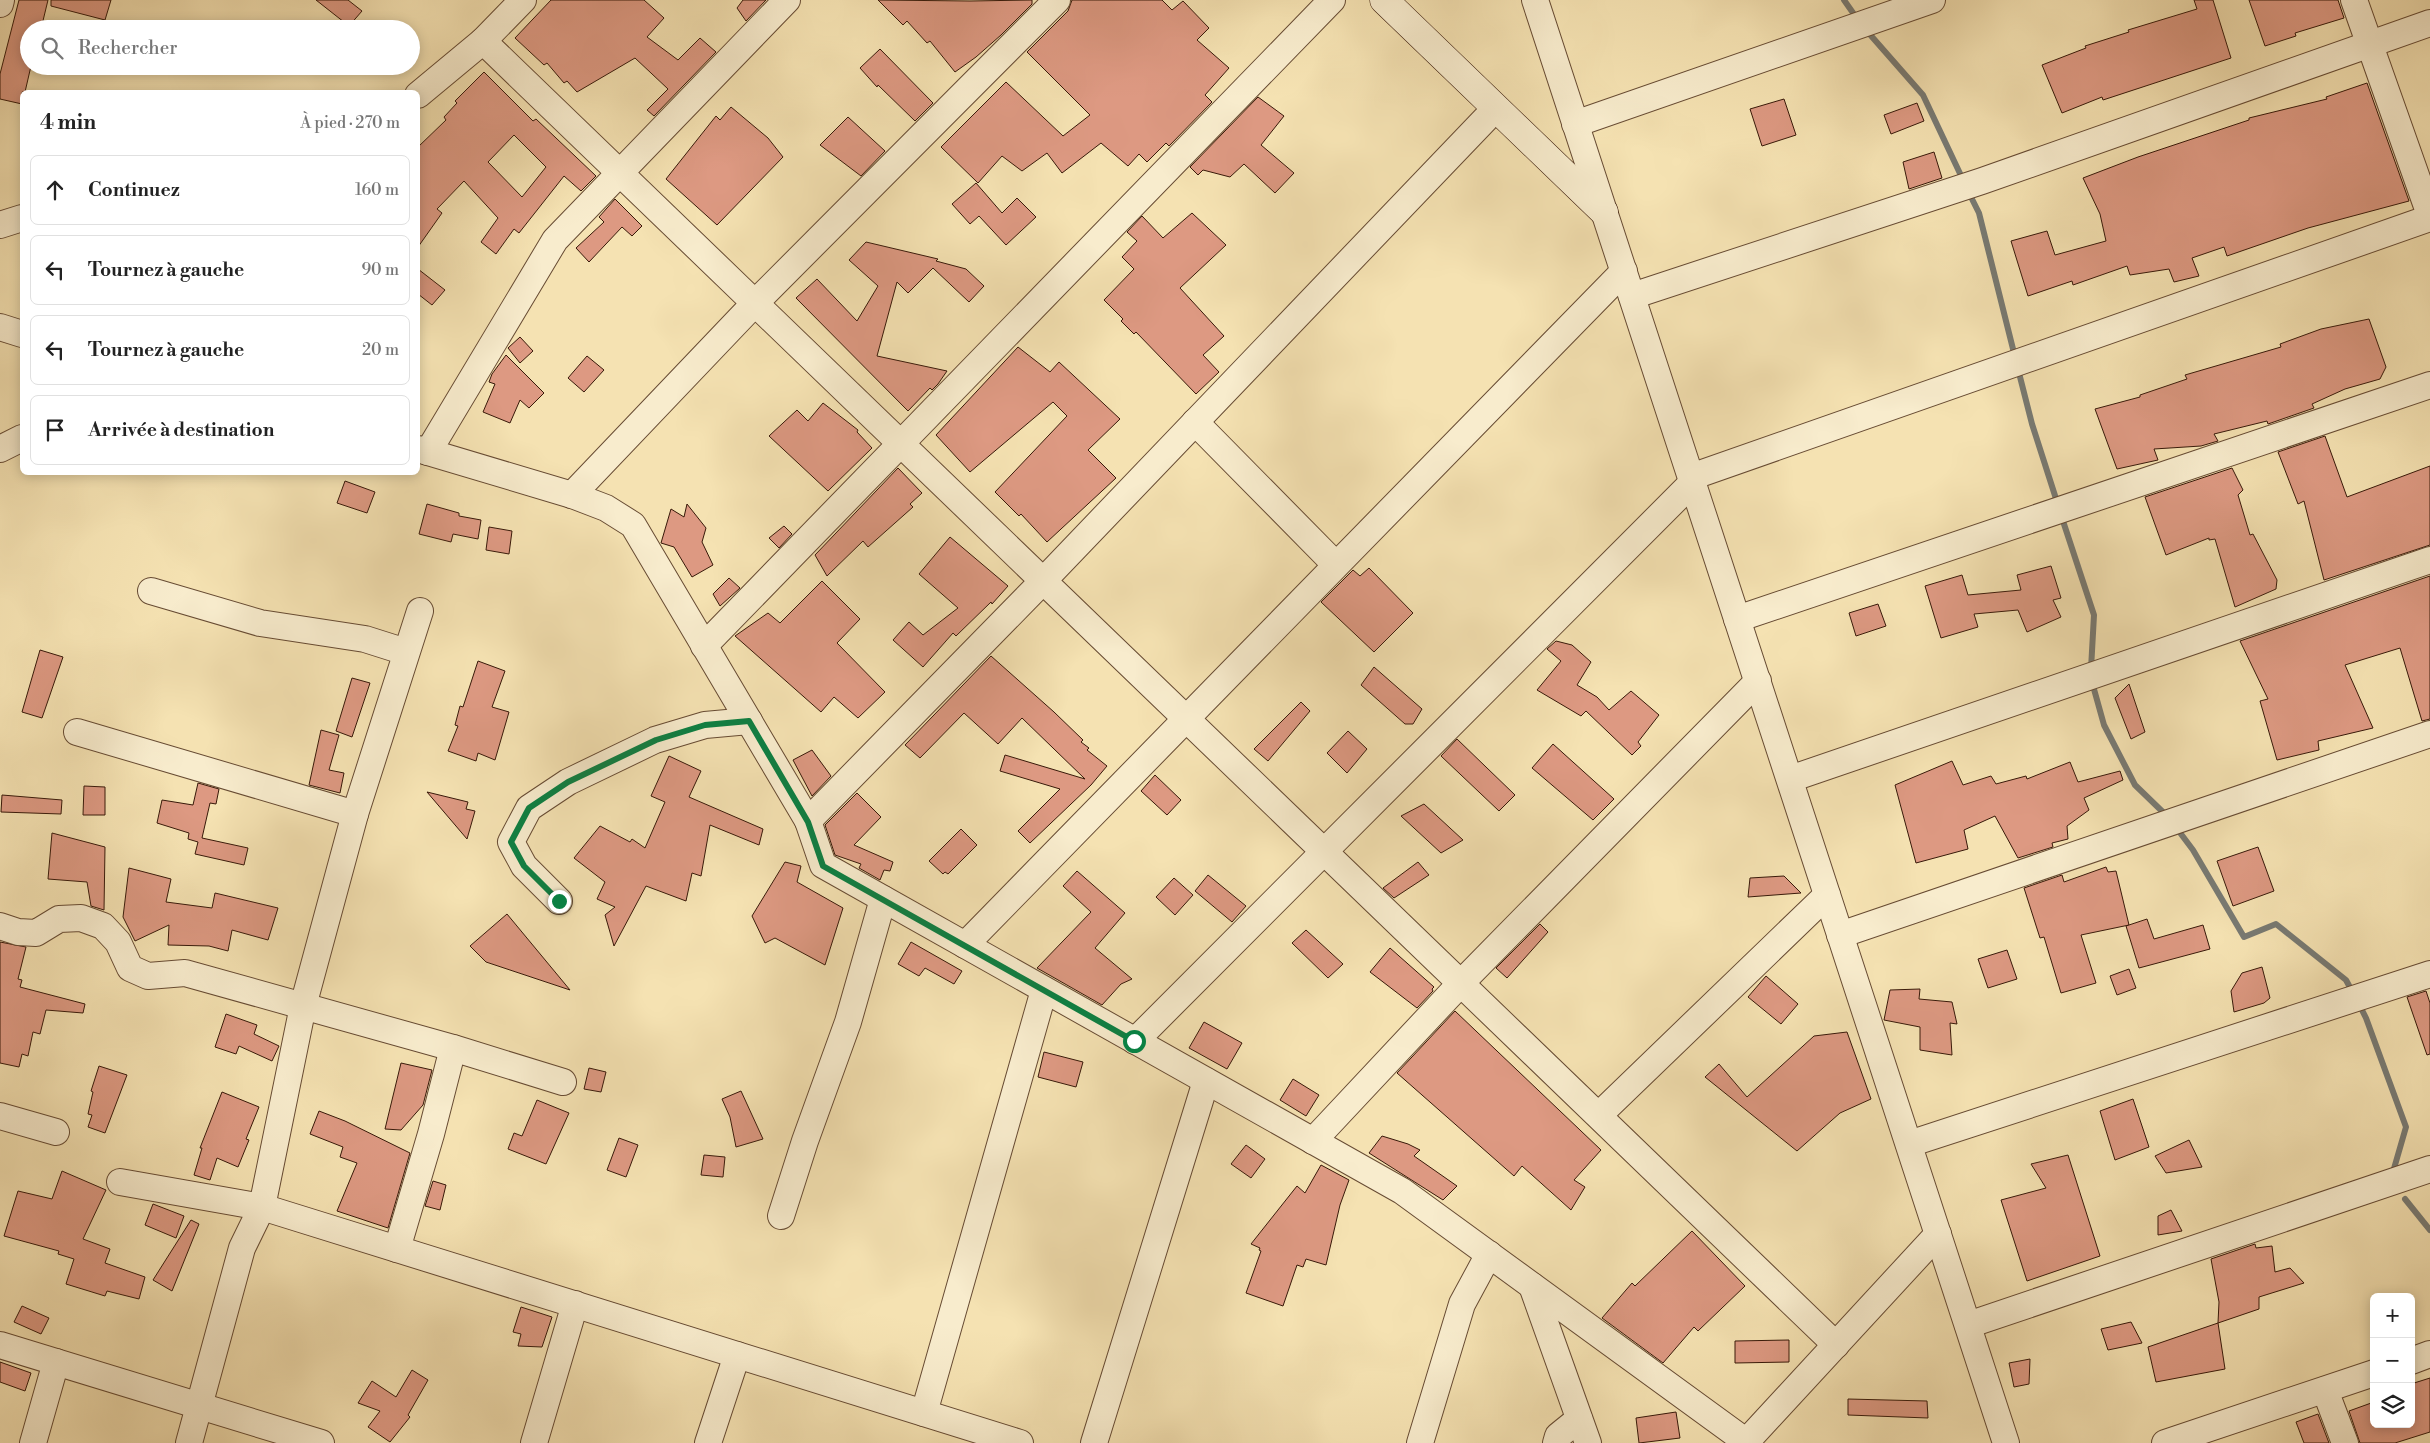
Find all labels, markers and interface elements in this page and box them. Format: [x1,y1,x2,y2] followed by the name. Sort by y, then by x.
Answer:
[20,20,420,75] search box
[38,34,66,62] icon: search
[78,36,177,60] text: Rechercher
[40,110,96,136] text: 4 min
[300,113,400,133] text: À pied · 270 m
[41,176,69,204] icon: ahead
[88,178,180,202] text: Continuez
[355,180,399,200] text: 160 m
[41,256,69,284] icon: left
[88,258,244,282] text: Tournez à gauche
[361,260,399,280] text: 90 m
[41,336,69,364] icon: left
[88,338,244,362] text: Tournez à gauche
[362,340,399,360] text: 20 m
[41,416,69,444] icon: arrive
[88,418,274,442] text: Arrivée à destination
[548,890,571,913] route end
[1123,1030,1146,1053] route start
[2370,1293,2415,1428] map controls
[2370,1293,2415,1338] button: +
[2370,1338,2415,1383] button: −
[2370,1383,2415,1428] button: layers

